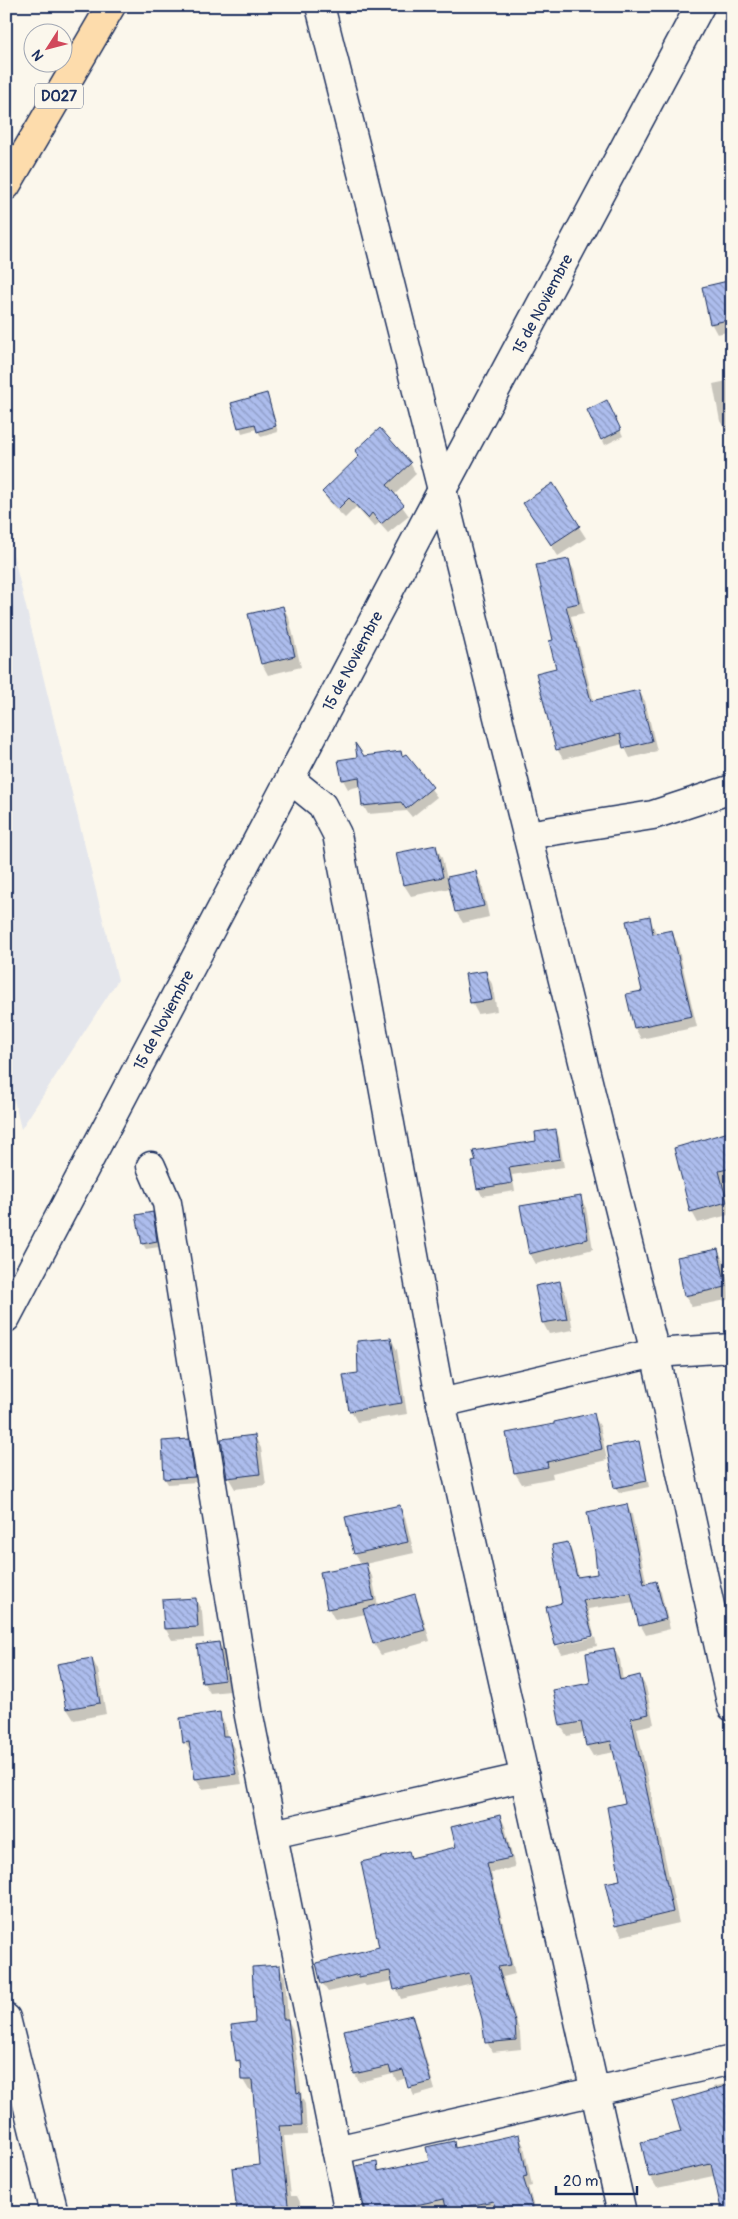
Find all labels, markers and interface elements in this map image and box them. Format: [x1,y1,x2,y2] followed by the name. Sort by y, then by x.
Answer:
[22,22,72,72] north arrow
[28,47,48,64] text: N
[35,84,83,108] road number: D027
[508,251,578,358] street label: 15 de Noviembre
[318,608,388,715] street label: 15 de Noviembre
[129,967,199,1074] street label: 15 de Noviembre
[556,2164,637,2196] scale bar
[563,2172,598,2191] text: 20 m

